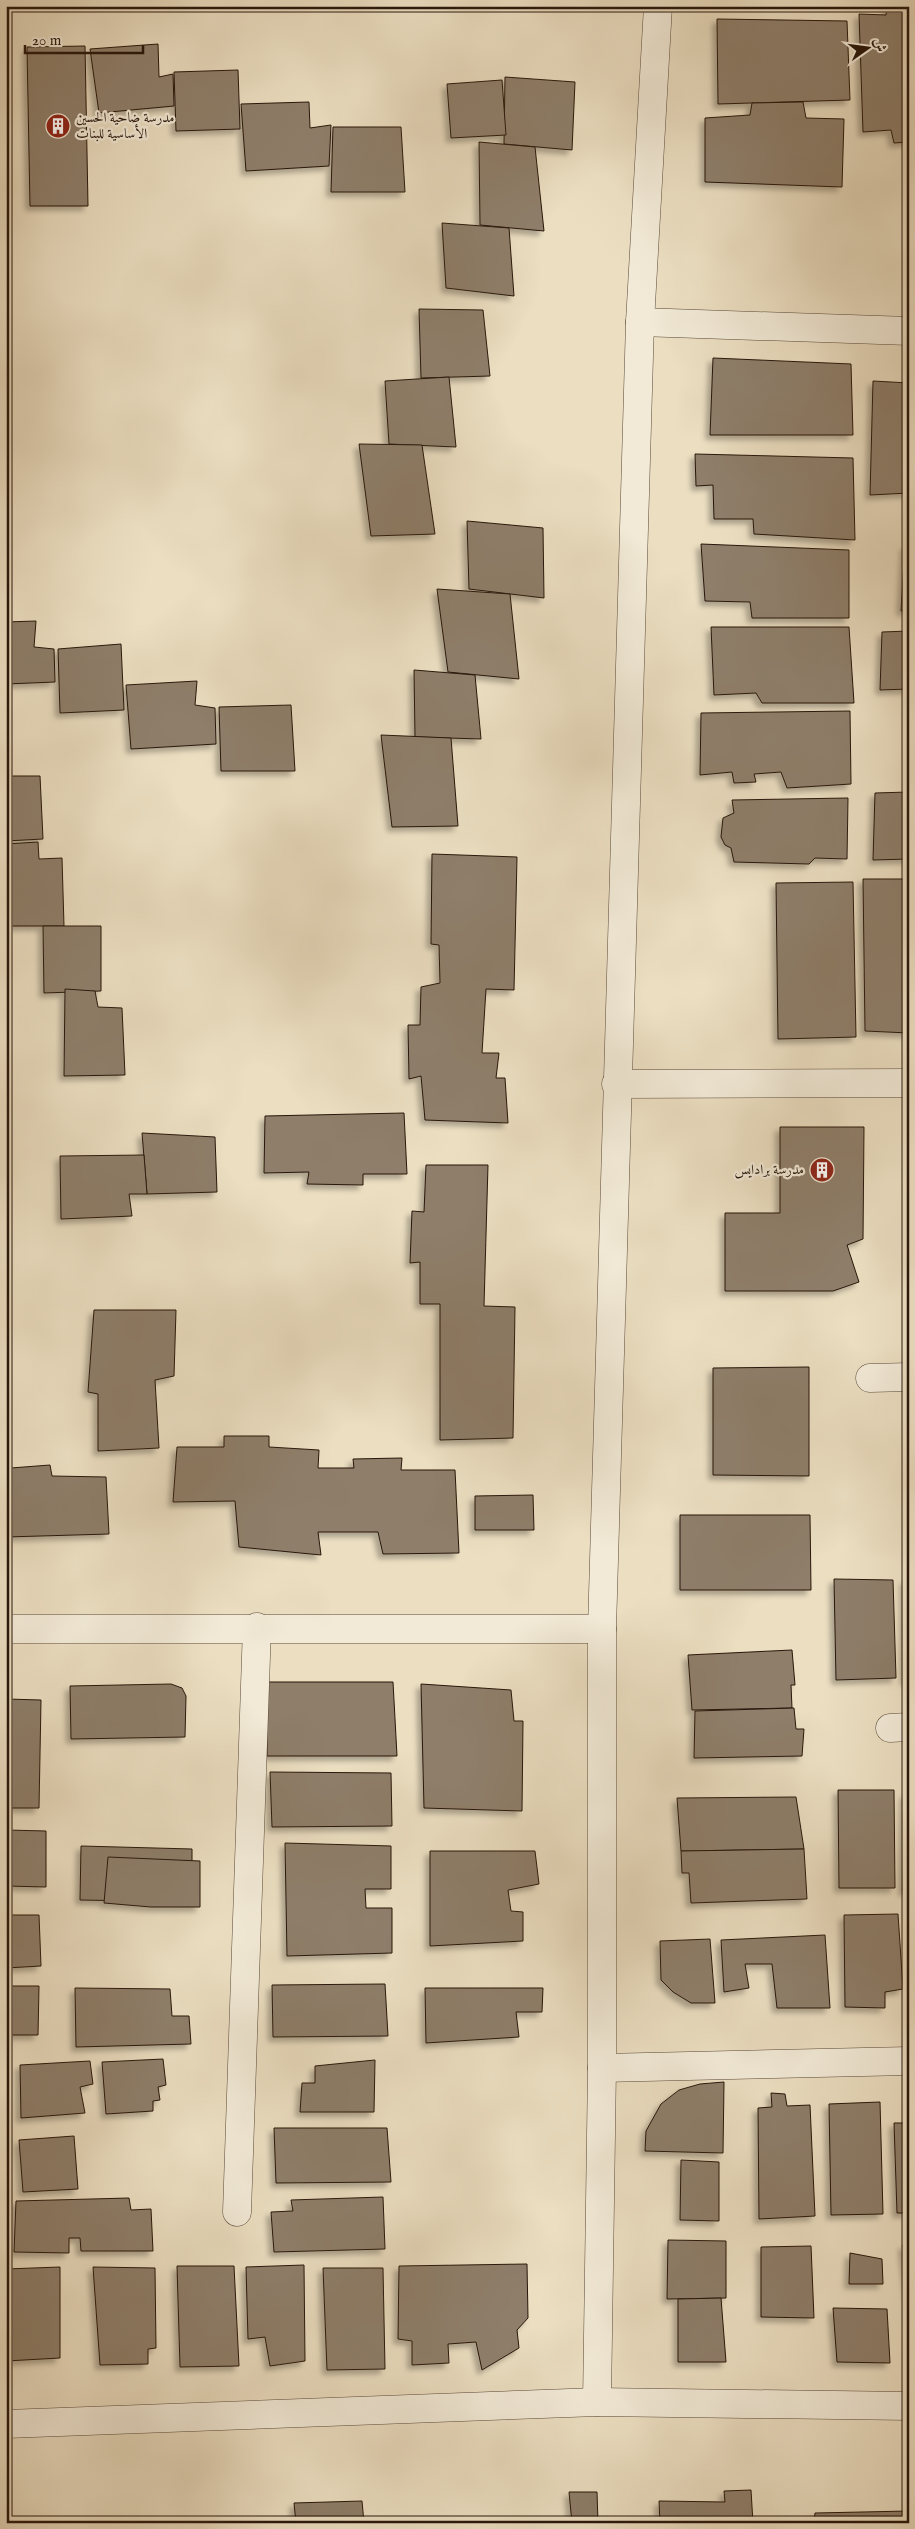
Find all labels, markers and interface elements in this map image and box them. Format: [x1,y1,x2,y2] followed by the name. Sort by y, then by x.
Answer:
[25,22,142,54] scale bar
[842,22,892,72] north arrow
[32,31,62,50] text: 20 m
[869,36,890,54] text: ش
[76,109,174,143] place label: مدرسة ضاحية الحسين الأساسية للبنات
[45,113,71,139] building icon: مدرسة ضاحية الحسين الأساسية للبنات
[809,1157,835,1183] building icon: مدرسة برادايس
[735,1161,804,1179] place label: مدرسة برادايس

